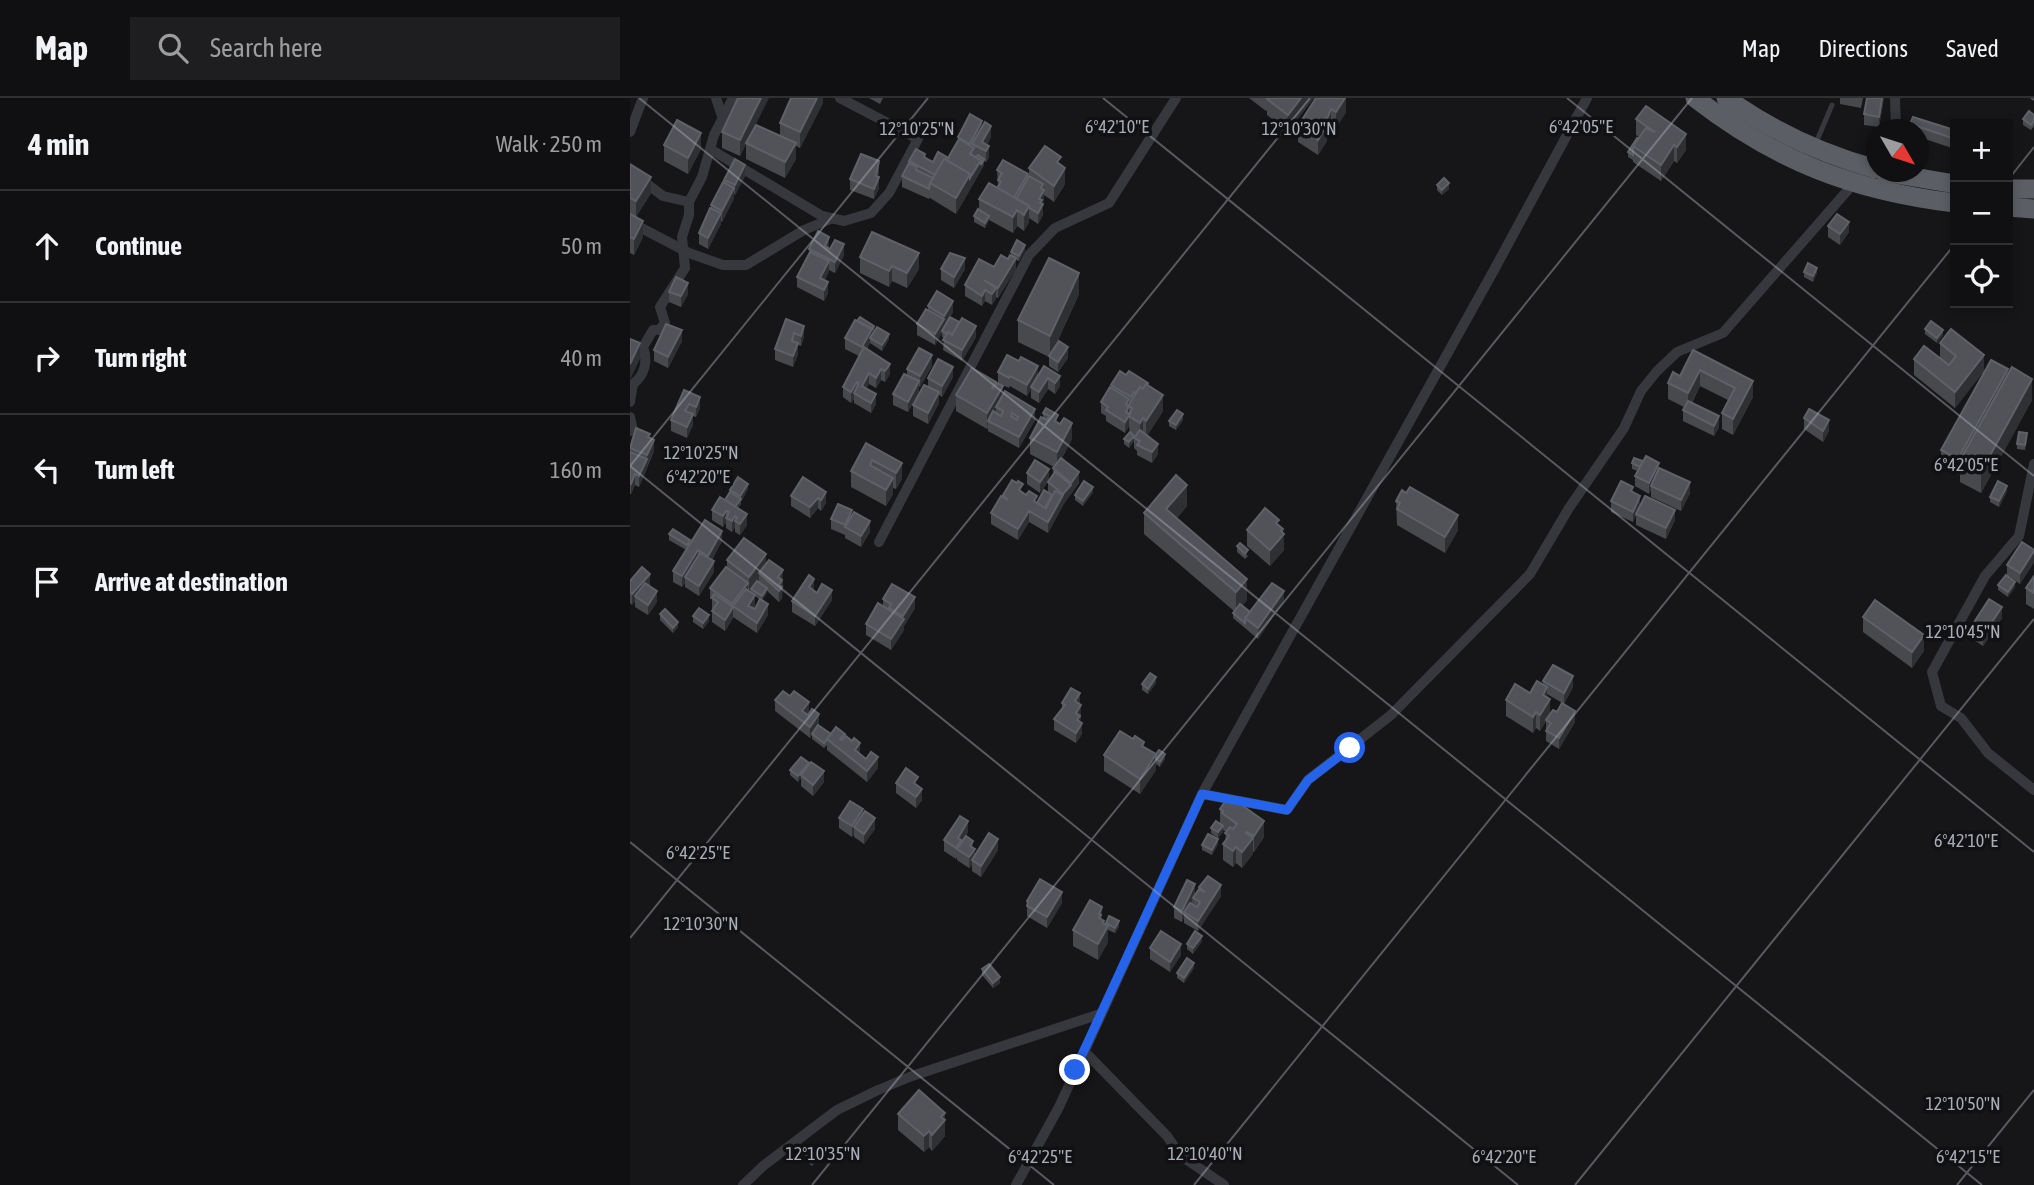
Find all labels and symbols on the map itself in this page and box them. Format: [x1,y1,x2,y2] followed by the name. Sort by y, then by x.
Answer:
[1085,116,1149,137] text: 6°42'10"E
[1549,116,1613,137] text: 6°42'05"E
[879,118,955,139] text: 12°10'25"N
[1261,118,1337,139] text: 12°10'30"N
[1866,119,1929,182] north arrow
[663,442,739,463] text: 12°10'25"N
[1934,454,1998,475] text: 6°42'05"E
[666,466,730,487] text: 6°42'20"E
[1925,621,2001,642] text: 12°10'45"N
[1334,732,1365,763] route start
[1934,830,1998,851] text: 6°42'10"E
[666,842,730,863] text: 6°42'25"E
[663,913,739,934] text: 12°10'30"N
[1059,1054,1090,1085] route end
[1925,1093,2001,1114] text: 12°10'50"N
[785,1143,861,1164] text: 12°10'35"N
[1167,1143,1243,1164] text: 12°10'40"N
[1008,1146,1072,1167] text: 6°42'25"E
[1472,1146,1536,1167] text: 6°42'20"E
[1936,1146,2000,1167] text: 6°42'15"E

